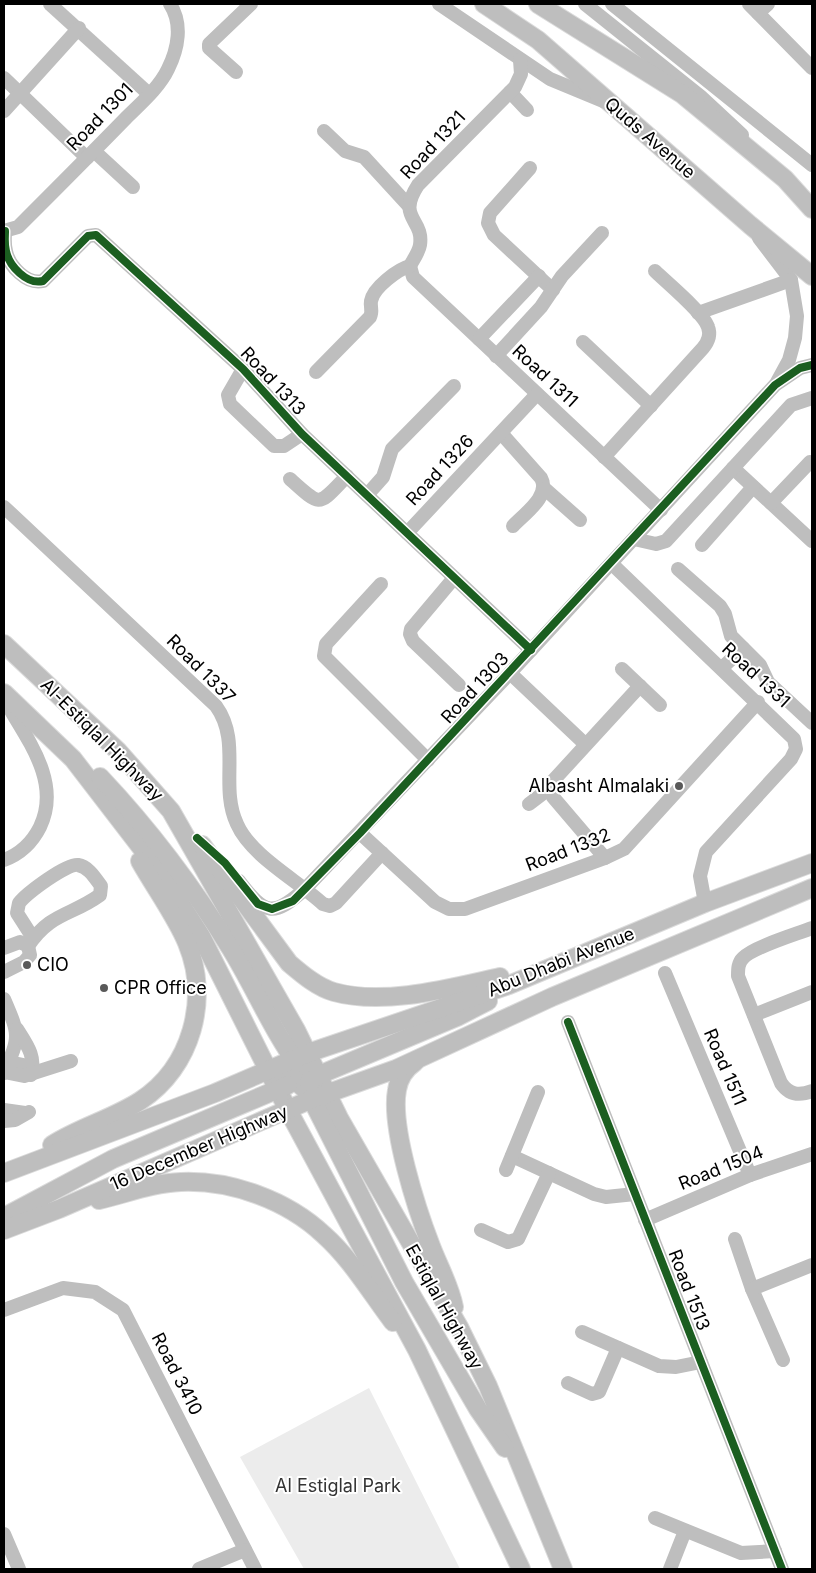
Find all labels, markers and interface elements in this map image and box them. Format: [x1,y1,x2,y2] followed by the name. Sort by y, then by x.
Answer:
[62,79,137,155] street label: Road 1301
[601,93,700,183] street label: Quds Avenue
[396,106,469,183] street label: Road 1321
[508,340,582,411] street label: Road 1311
[237,342,310,419] street label: Road 1313
[402,430,478,509] street label: Road 1326
[163,630,240,707] street label: Road 1337
[718,638,795,711] street label: Road 1331
[436,648,513,728] street label: Road 1303
[37,674,168,805] street label: Al-Estiqlal Highway
[528,775,669,796] place label: Albasht Almalaki
[673,780,685,792] marker: Albasht Almalaki
[523,824,613,875] street label: Road 1332
[484,922,637,1001] street label: Abu Dhabi Avenue
[37,954,69,975] place label: CIO
[21,959,33,971] marker: CIO
[114,977,207,998] place label: CPR Office
[98,982,110,994] marker: CPR Office
[700,1025,751,1108] street label: Road 1511
[107,1101,291,1195] street label: 16 December Highway
[675,1141,766,1194] street label: Road 1504
[401,1241,487,1373] street label: Estiqlal Highway
[664,1246,715,1333] street label: Road 1513
[148,1329,207,1418] street label: Road 3410
[275,1475,401,1496] park label: Al Estiglal Park

